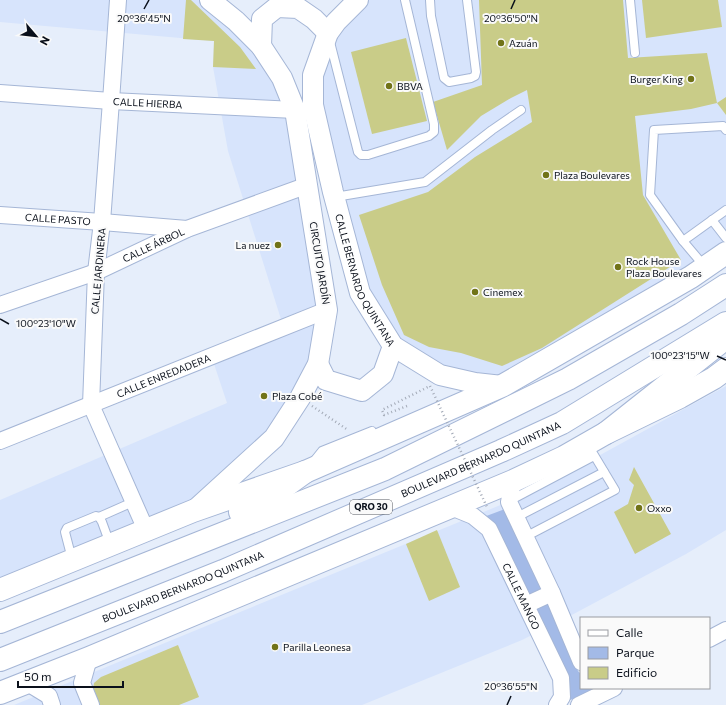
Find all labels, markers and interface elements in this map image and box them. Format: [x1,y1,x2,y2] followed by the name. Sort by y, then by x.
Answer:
[117,12,171,24] text: 20°36'45"N
[484,12,538,24] text: 20°36'50"N
[16,16,56,56] north arrow
[38,34,53,48] text: N
[509,37,537,49] place label: Azuán
[496,38,506,48] marker: Azuán
[630,73,684,85] place label: Burger King
[686,74,696,84] marker: Burger King
[397,80,423,92] place label: BBVA
[384,81,394,91] marker: BBVA
[113,95,183,110] street label: CALLE HIERBA
[554,169,630,181] place label: Plaza Boulevares
[541,170,551,180] marker: Plaza Boulevares
[25,211,91,227] street label: CALLE PASTO
[333,212,398,349] street label: CALLE BERNARDO QUINTANA
[308,221,332,305] street label: CIRCUITO JARDÍN
[121,225,187,265] street label: CALLE ÁRBOL
[88,227,108,315] street label: CALLE JARDINERA
[236,239,270,251] place label: La nuez
[273,240,283,250] marker: La nuez
[626,255,702,279] place label: Rock House Plaza Boulevares
[613,262,623,272] marker: Rock House Plaza Boulevares
[483,286,523,298] place label: Cinemex
[470,287,480,297] marker: Cinemex
[16,317,76,329] text: 100°23'10"W
[650,349,710,361] text: 100°23'15"W
[115,351,212,400] street label: CALLE ENREDADERA
[272,390,322,402] place label: Plaza Cobé
[259,391,269,401] marker: Plaza Cobé
[399,419,562,499] street label: BOULEVARD BERNARDO QUINTANA
[350,500,392,514] road number: QRO 30
[647,502,671,514] place label: Oxxo
[634,503,644,513] marker: Oxxo
[100,548,265,625] street label: BOULEVARD BERNARDO QUINTANA
[500,561,543,631] street label: CALLE MANGO
[580,617,710,689] legend
[616,625,643,639] text: Calle
[283,641,351,653] place label: Parilla Leonesa
[270,642,280,652] marker: Parilla Leonesa
[616,645,654,659] text: Parque
[18,663,123,689] scale bar
[616,665,657,679] text: Edificio
[24,669,52,683] text: 50 m
[484,680,538,692] text: 20°36'55"N

